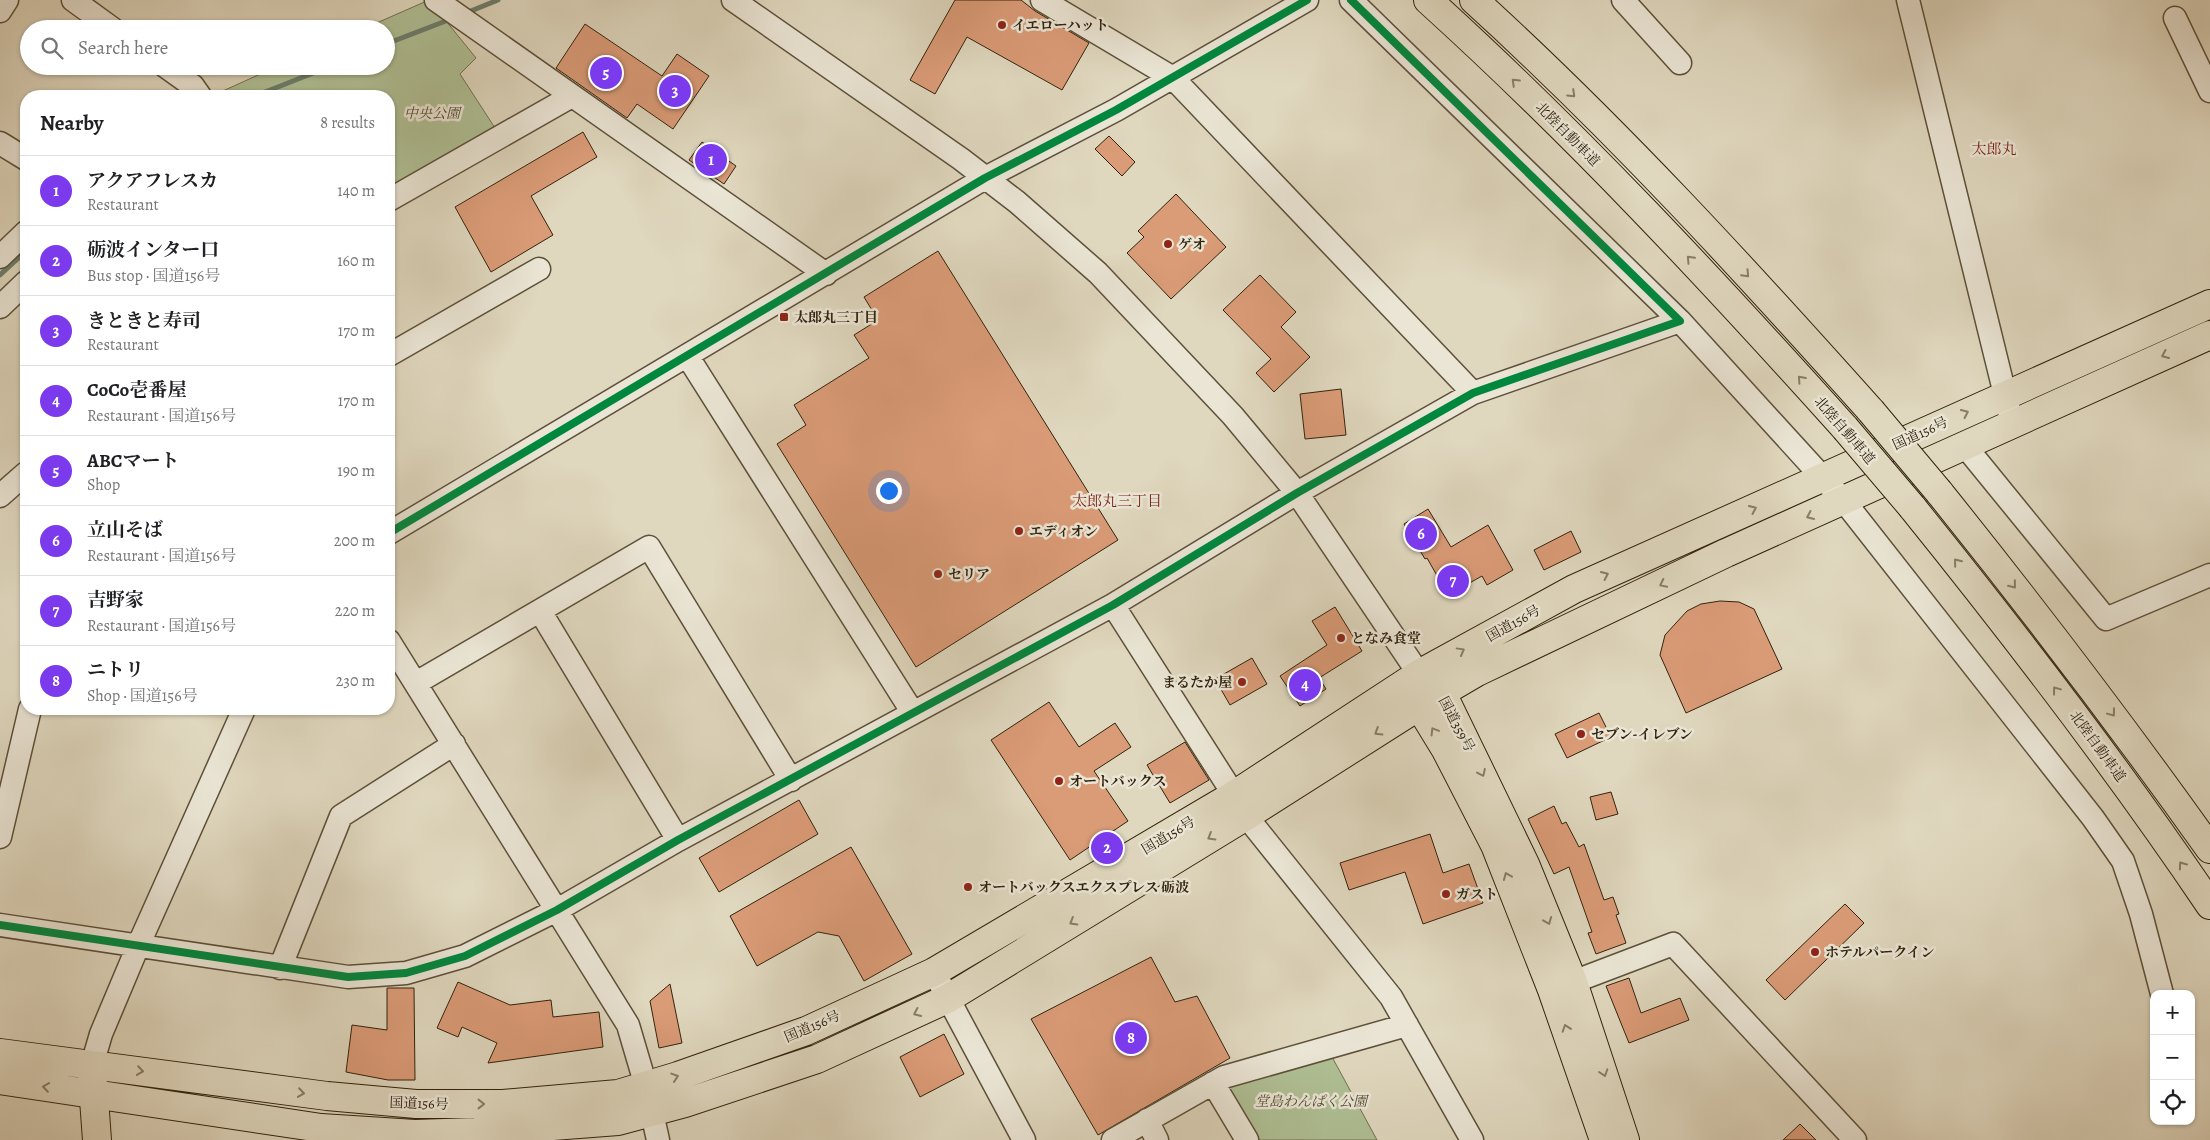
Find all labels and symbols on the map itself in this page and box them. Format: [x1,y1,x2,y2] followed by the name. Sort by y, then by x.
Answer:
[1012,16,1109,35] place label: イエローハット
[996,19,1008,31] marker: イエローハット
[590,54,622,92] pin: 5
[659,72,691,110] pin: 3
[1511,79,1520,88] one-way arrow
[1567,88,1576,97] one-way arrow
[1531,98,1604,171] street label: 北陸自動車道
[404,104,462,123] park label: 中央公園
[1971,139,2017,159] district label: 太郎丸
[695,141,727,179] pin: 1
[1178,235,1206,254] place label: ゲオ
[1162,238,1174,250] marker: ゲオ
[1687,256,1696,265] one-way arrow
[1740,268,1749,277] one-way arrow
[794,308,878,327] place label: 太郎丸三丁目
[778,311,790,323] marker: 太郎丸三丁目
[2161,349,2170,359] one-way arrow
[1797,375,1806,384] one-way arrow
[1810,392,1879,468] street label: 北陸自動車道
[1960,408,1969,419] one-way arrow
[1889,412,1951,455] street label: 国道156号
[876,478,902,504] your location
[1072,491,1162,511] district label: 太郎丸三丁目
[1748,504,1757,515] one-way arrow
[1806,509,1815,520] one-way arrow
[1405,515,1437,553] pin: 6
[1029,522,1098,541] place label: エディオン
[1013,525,1025,537] marker: エディオン
[1954,559,1962,568] one-way arrow
[1437,562,1469,600] pin: 7
[948,565,990,584] place label: セリア
[932,568,944,580] marker: セリア
[1600,571,1609,581] one-way arrow
[1659,577,1668,587] one-way arrow
[2008,579,2017,588] one-way arrow
[1483,601,1544,646] street label: 国道156号
[1351,629,1421,648] place label: となみ食堂
[1335,632,1347,644] marker: となみ食堂
[1456,647,1465,657] one-way arrow
[1289,666,1321,704] pin: 4
[1162,673,1232,692] place label: まるたか屋
[1236,676,1248,688] marker: まるたか屋
[2054,687,2062,696] one-way arrow
[1434,693,1479,755] street label: 国道359号
[2065,707,2130,786] street label: 北陸自動車道
[2107,707,2115,716] one-way arrow
[1591,725,1693,744] place label: セブン-イレブン
[1375,726,1384,735] one-way arrow
[1431,727,1441,736] one-way arrow
[1575,728,1587,740] marker: セブン-イレブン
[1475,767,1485,776] one-way arrow
[1069,772,1167,791] place label: オートバックス
[1053,775,1065,787] marker: オートバックス
[1138,812,1199,859] street label: 国道156号
[1091,829,1123,867] pin: 2
[1208,831,1217,841] one-way arrow
[2179,861,2188,870] one-way arrow
[1503,872,1513,881] one-way arrow
[978,878,1189,897] place label: オートバックスエクスプレス 砺波
[962,881,974,893] marker: オートバックスエクスプレス 砺波
[1456,885,1498,904] place label: ガスト
[1440,888,1452,900] marker: ガスト
[1069,916,1078,925] one-way arrow
[1542,916,1552,925] one-way arrow
[1825,943,1935,962] place label: ホテルパークイン
[1809,946,1821,958] marker: ホテルパークイン
[781,1006,843,1047] street label: 国道156号
[913,1006,922,1017] one-way arrow
[1115,1019,1147,1057] pin: 8
[1561,1024,1571,1032] one-way arrow
[136,1065,144,1076] one-way arrow
[1598,1069,1608,1077] one-way arrow
[670,1072,679,1082] one-way arrow
[42,1082,50,1093] one-way arrow
[297,1087,305,1098] one-way arrow
[1255,1092,1369,1111] park label: 堂島わんぱく公園
[389,1093,449,1114] street label: 国道156号
[477,1099,485,1109] one-way arrow

